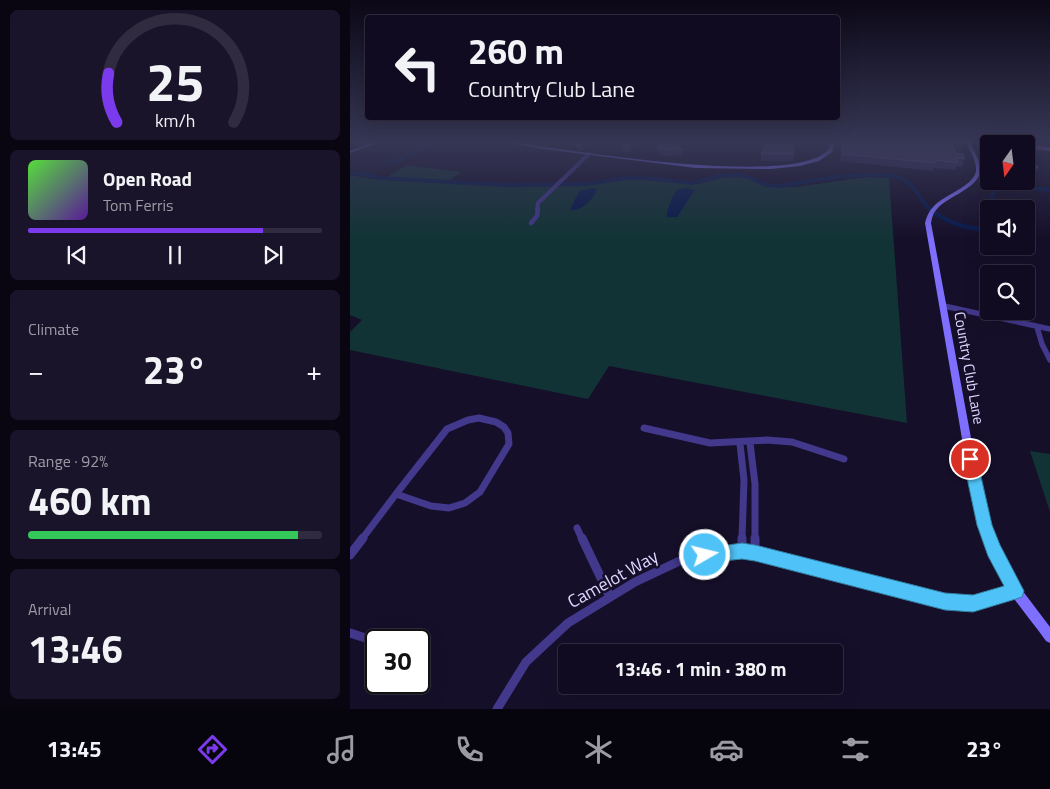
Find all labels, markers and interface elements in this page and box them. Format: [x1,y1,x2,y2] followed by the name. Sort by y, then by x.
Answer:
[468,24,564,78] text: 260 m
[385,35,450,100] icon: left
[146,42,204,121] text: 25
[468,72,635,106] text: Country Club Lane
[155,107,195,134] text: km/h
[980,135,1035,190] north arrow
[980,135,1035,320] map controls
[103,164,192,193] text: Open Road
[103,193,174,217] text: Tom Ferris
[980,200,1035,255] button: sound
[63,241,91,269] icon: previous
[161,241,189,269] icon: pause
[259,241,287,269] icon: next
[980,265,1035,320] button: search
[948,310,991,426] street label: Country Club Lane
[28,317,79,341] text: Climate
[143,341,207,399] text: 23°
[28,349,44,392] text: −
[306,349,322,392] text: +
[949,438,991,480] pin
[956,445,984,473] icon: arrive
[28,449,108,473] text: Range · 92%
[28,472,152,530] text: 460 km
[678,528,730,580] position arrow
[562,542,663,615] street label: Camelot Way
[28,597,71,621] text: Arrival
[28,620,123,678] text: 13:46
[365,629,430,694] speed limit sign: 30
[614,654,787,683] text: 13:46 · 1 min · 380 m
[47,732,102,766] text: 13:45
[195,732,230,767] icon: directions
[324,732,359,767] icon: music
[452,732,487,767] icon: phone
[581,732,616,767] icon: climate
[709,732,744,767] icon: car
[838,732,873,767] icon: filters
[966,732,1003,766] text: 23°

